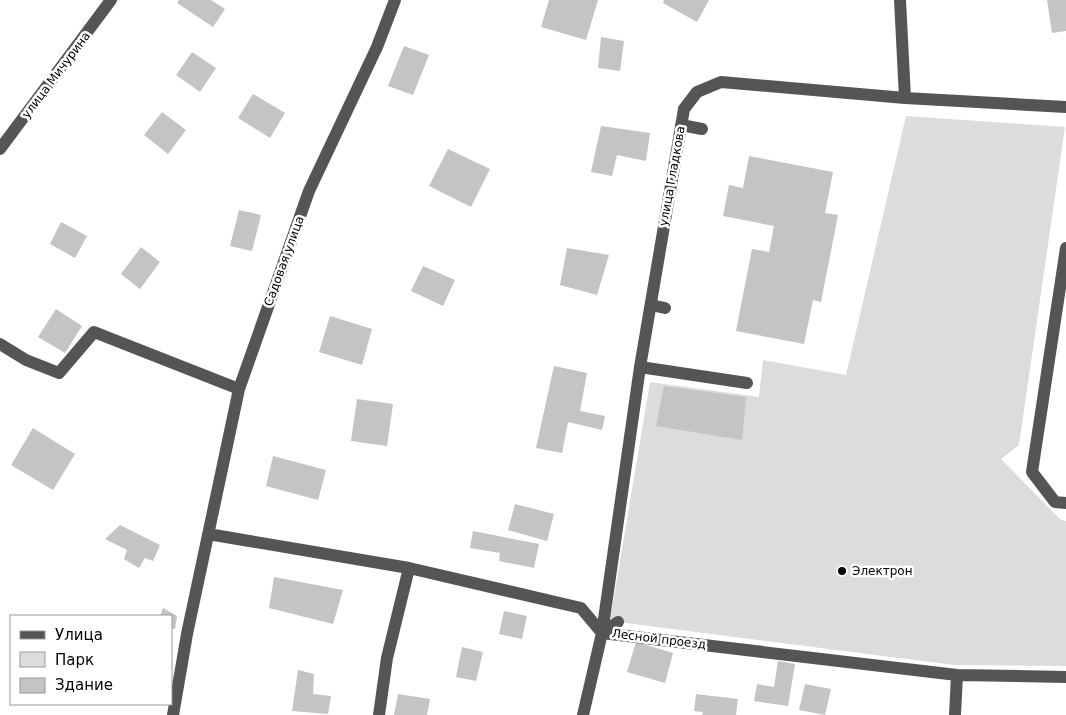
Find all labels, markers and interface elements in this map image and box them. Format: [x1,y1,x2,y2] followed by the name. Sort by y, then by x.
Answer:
[19,29,93,121] street label: улица Мичурина
[656,125,688,227] street label: улица Гладкова
[261,214,307,308] street label: Садовая улица
[852,564,912,578] place label: Электрон
[836,565,848,577] marker: Электрон
[10,615,172,705] legend
[55,626,103,644] text: Улица
[611,626,707,652] street label: Лесной проезд
[55,651,94,669] text: Парк
[55,676,113,694] text: Здание

